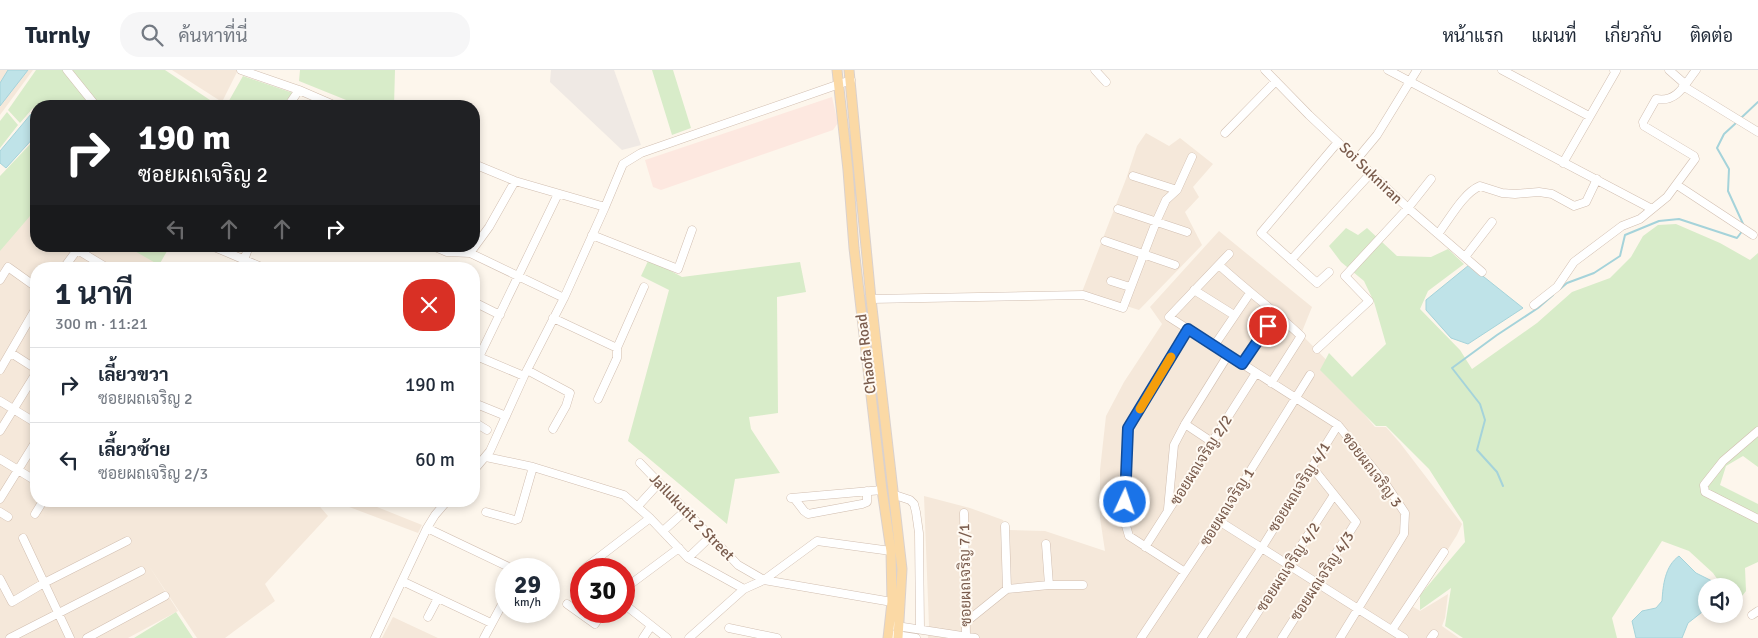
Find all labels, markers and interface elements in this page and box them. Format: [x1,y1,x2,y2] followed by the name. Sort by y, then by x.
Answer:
[120,12,470,57] search box
[25,20,90,50] text: Turnly
[138,21,166,49] icon: search
[178,24,248,48] text: ค้นหาที่นี่
[1442,25,1504,47] text: หน้าแรก
[1532,25,1576,47] text: แผนที่
[1604,25,1662,47] text: เกี่ยวกับ
[1690,25,1733,47] text: ติดต่อ
[138,116,231,159] text: 190 m
[55,120,120,185] icon: right
[1336,138,1406,208] street label: Soi Sukniran
[138,161,268,188] text: ซอยผถเจริญ 2
[162,215,190,243] icon: left
[215,215,243,243] icon: ahead
[268,215,296,243] icon: ahead
[321,215,349,243] icon: right
[55,276,133,313] text: 1 นาที
[403,279,455,331] button: close
[1247,305,1289,347] pin
[1254,312,1282,340] icon: arrive
[852,313,880,395] street label: Chaofa Road
[55,314,148,334] text: 300 m · 11:21
[98,363,169,387] text: เลี้ยวขวา
[55,371,83,399] icon: right
[405,373,455,397] text: 190 m
[98,389,193,409] text: ซอยผถเจริญ 2
[1166,411,1236,509] street label: ซอยผถเจริญ 2/2
[1338,429,1406,511] street label: ซอยผถเจริญ 3
[98,438,170,462] text: เลี้ยวซ้าย
[1264,438,1334,536] street label: ซอยผถเจริญ 4/1
[55,446,83,474] icon: left
[415,448,455,472] text: 60 m
[98,464,208,484] text: ซอยผถเจริญ 2/3
[1196,465,1258,549] street label: ซอยผถเจริญ 1
[646,470,738,564] street label: Jailukutit 2 Street
[1098,475,1150,527] position arrow
[1252,519,1324,615] street label: ซอยผถเจริญ 4/2
[955,523,975,627] street label: ซอยผถเจริญ 7/1
[1286,528,1358,624] street label: ซอยผถเจริญ 4/3
[570,558,635,623] speed limit sign: 30
[514,569,541,600] text: 29
[1698,578,1743,623] map controls
[1698,578,1743,623] button: sound
[514,595,541,610] text: km/h

